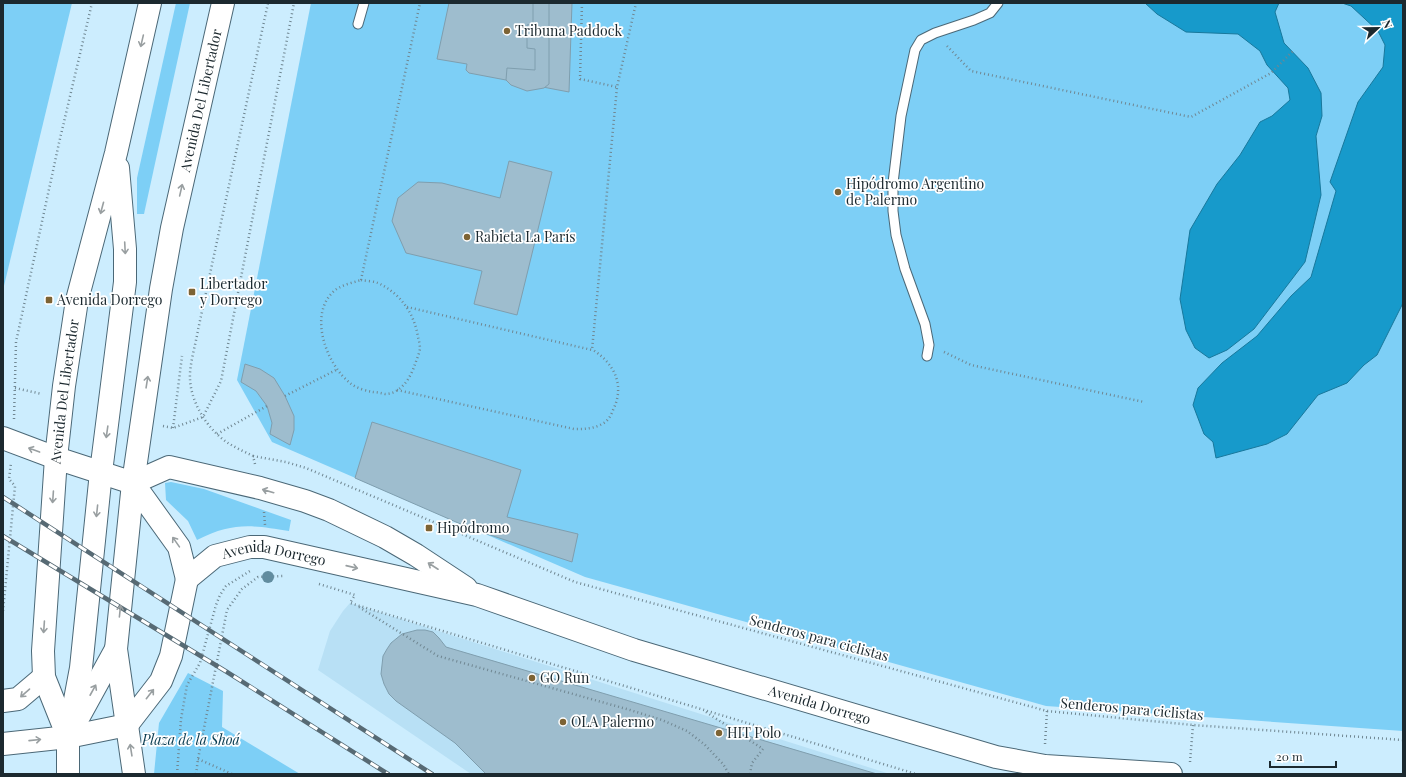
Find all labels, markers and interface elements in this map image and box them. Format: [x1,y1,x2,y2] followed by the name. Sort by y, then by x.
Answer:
[1358,8,1398,48] north arrow
[1379,18,1396,31] text: N
[515,21,622,40] place label: Tribuna Paddock
[175,26,226,174] street label: Avenida Del Libertador
[502,26,512,36] marker: Tribuna Paddock
[137,34,145,47] one-way arrow
[846,174,985,209] place label: Hipódromo Argentino de Palermo
[177,184,185,197] one-way arrow
[833,187,843,197] marker: Hipódromo Argentino de Palermo
[98,202,105,215] one-way arrow
[475,227,576,246] place label: Rabieta La París
[462,232,472,242] marker: Rabieta La París
[121,241,128,254] one-way arrow
[199,274,268,309] place label: Libertador y Dorrego
[187,287,197,297] marker: Libertador y Dorrego
[56,290,163,309] place label: Avenida Dorrego
[44,295,54,305] marker: Avenida Dorrego
[46,317,83,466] street label: Avenida Del Libertador
[143,376,151,389] one-way arrow
[103,425,111,438] one-way arrow
[29,446,41,454] one-way arrow
[261,487,274,494] one-way arrow
[49,490,56,503] one-way arrow
[94,504,101,517] one-way arrow
[437,518,510,537] place label: Hipódromo
[424,523,434,533] marker: Hipódromo
[172,537,180,548] one-way arrow
[219,537,328,570] street label: Avenida Dorrego
[428,562,439,570] one-way arrow
[345,564,358,572] one-way arrow
[116,604,123,617] one-way arrow
[747,610,891,665] street label: Senderos para ciclistas
[40,620,48,633] one-way arrow
[540,668,590,687] place label: GO Run
[527,673,537,683] marker: GO Run
[765,680,873,729] street label: Avenida Dorrego
[90,685,98,697] one-way arrow
[21,688,31,697] one-way arrow
[146,689,155,700] one-way arrow
[1060,693,1204,724] street label: Senderos para ciclistas
[571,712,654,731] place label: OLA Palermo
[558,717,568,727] marker: OLA Palermo
[727,723,782,742] place label: HIT Polo
[714,728,724,738] marker: HIT Polo
[141,730,241,749] park label: Plaza de la Shoá
[28,737,41,744] one-way arrow
[126,743,134,756] one-way arrow
[1270,743,1336,769] scale bar
[1276,748,1303,764] text: 20 m

